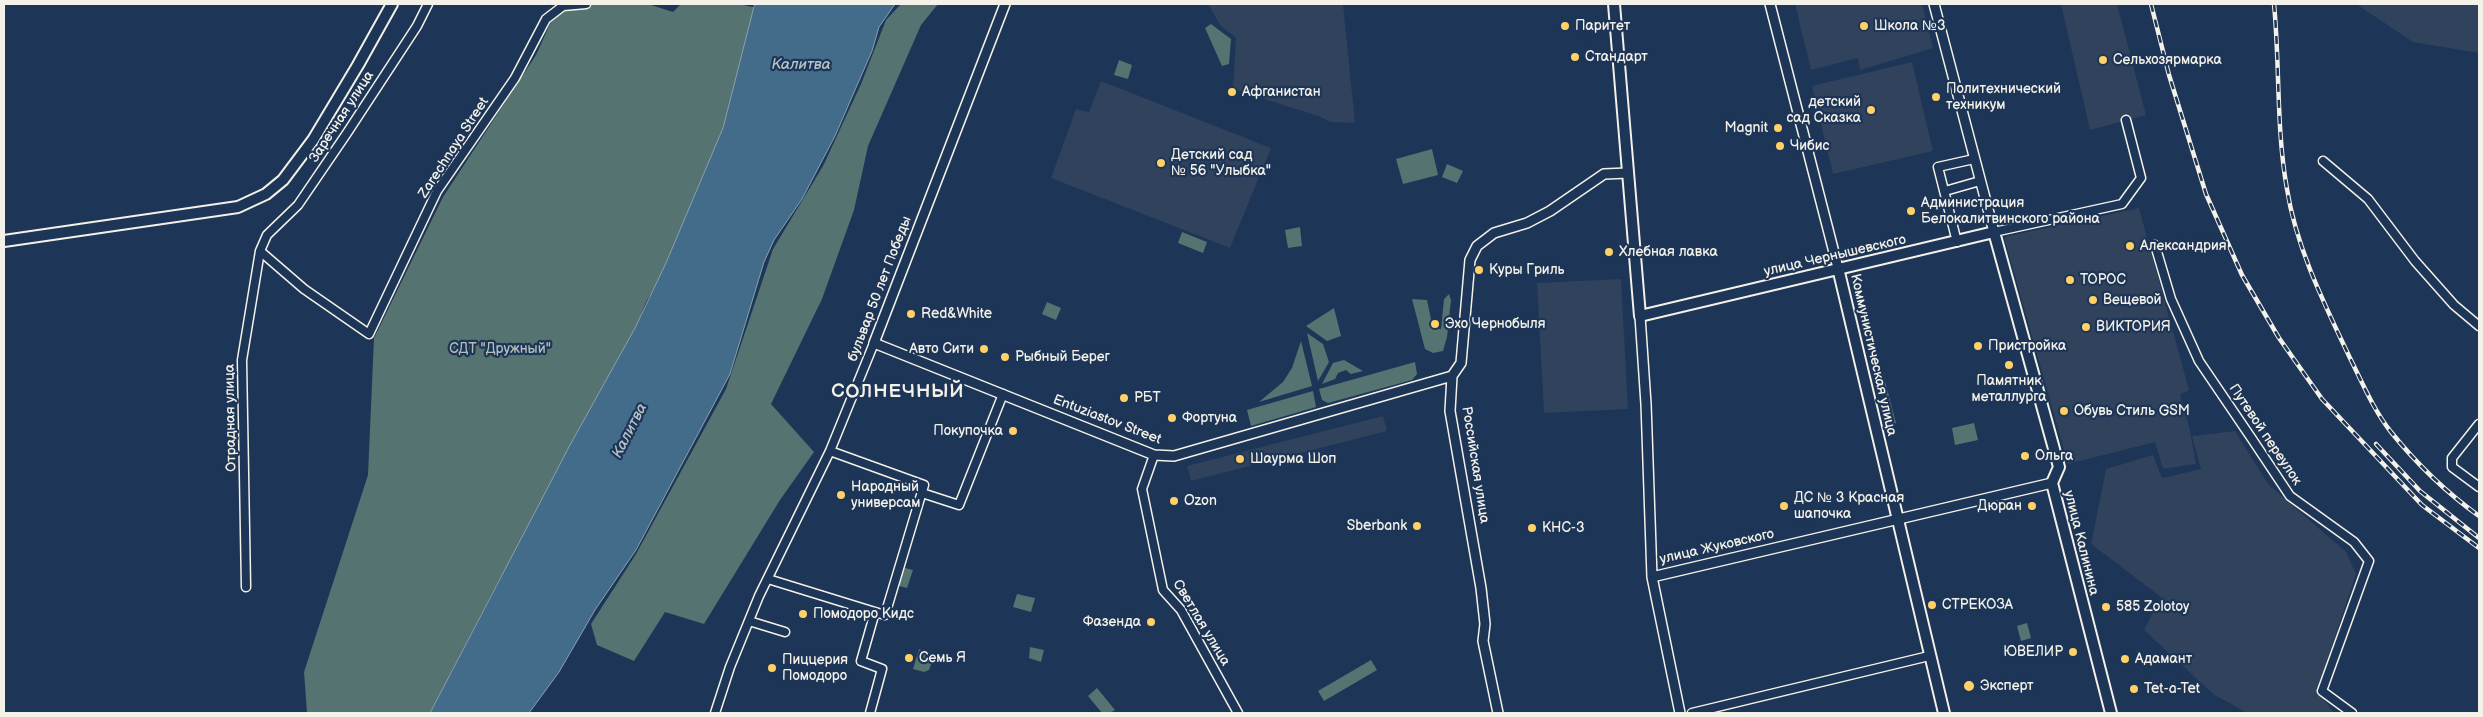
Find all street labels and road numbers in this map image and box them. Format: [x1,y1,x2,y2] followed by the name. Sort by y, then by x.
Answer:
[306,68,378,166] street label: Заречная улица
[415,94,493,202] street label: Zarechnaya Street
[845,214,915,364] street label: бульвар 50 лет Победы
[1762,231,1908,281] street label: улица Чернышевского
[1846,272,1900,438] street label: Коммунистическая улица
[222,364,240,472] street label: Отрадная улица
[2225,381,2305,489] street label: Путевой переулок
[1050,392,1164,448] street label: Entuziastov Street
[1457,405,1493,525] street label: Российская улица
[2060,489,2102,597] street label: улица Калинина
[1658,526,1776,568] street label: улица Жуковского
[1169,577,1233,669] street label: Светлая улица

